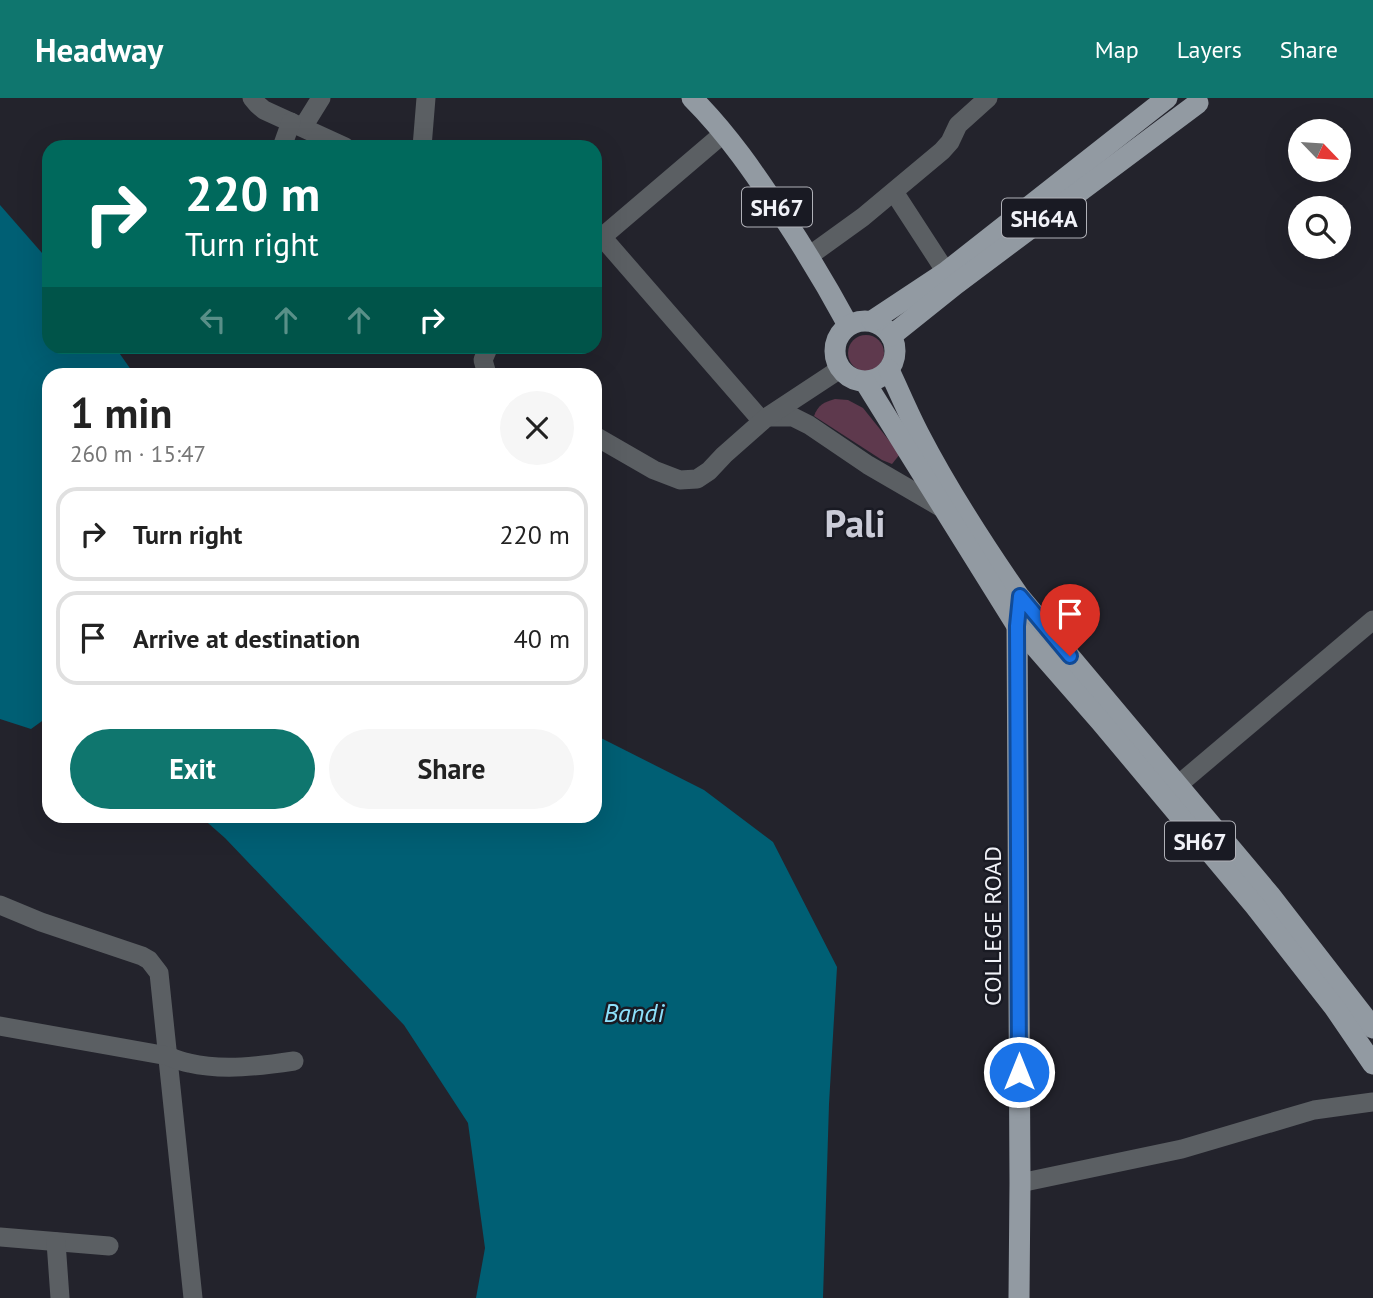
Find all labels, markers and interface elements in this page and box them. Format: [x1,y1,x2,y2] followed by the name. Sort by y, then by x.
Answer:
[35,28,163,71] text: Headway
[1095,34,1139,65] text: Map
[1177,34,1242,65] text: Layers
[1280,34,1338,65] text: Share
[1288,119,1351,182] north arrow
[1288,119,1351,259] map controls
[185,161,320,225] text: 220 m
[70,168,161,259] icon: right
[742,188,812,226] road number: SH67
[1288,196,1351,259] button: search
[1002,198,1086,238] road number: SH64A
[185,223,319,265] text: Turn right
[194,301,232,339] icon: left
[267,301,305,339] icon: ahead
[340,301,378,339] icon: ahead
[413,301,451,339] icon: right
[70,385,172,440] text: 1 min
[500,391,574,465] button: close
[70,439,206,468] text: 260 m · 15:47
[825,498,885,547] district label: Pali
[74,515,112,553] icon: right
[133,518,242,551] text: Turn right
[499,518,570,551] text: 220 m
[1040,584,1100,656] pin
[1051,595,1089,633] icon: arrive
[74,619,112,657] icon: arrive
[133,622,360,655] text: Arrive at destination
[514,622,570,655] text: 40 m
[70,729,315,809] button: Exit
[329,729,574,809] button: Share
[1165,821,1235,860] road number: SH67
[977,846,1008,1006] street label: COLLEGE ROAD
[604,996,666,1029] water label: Bandi
[982,1035,1056,1109] position arrow

